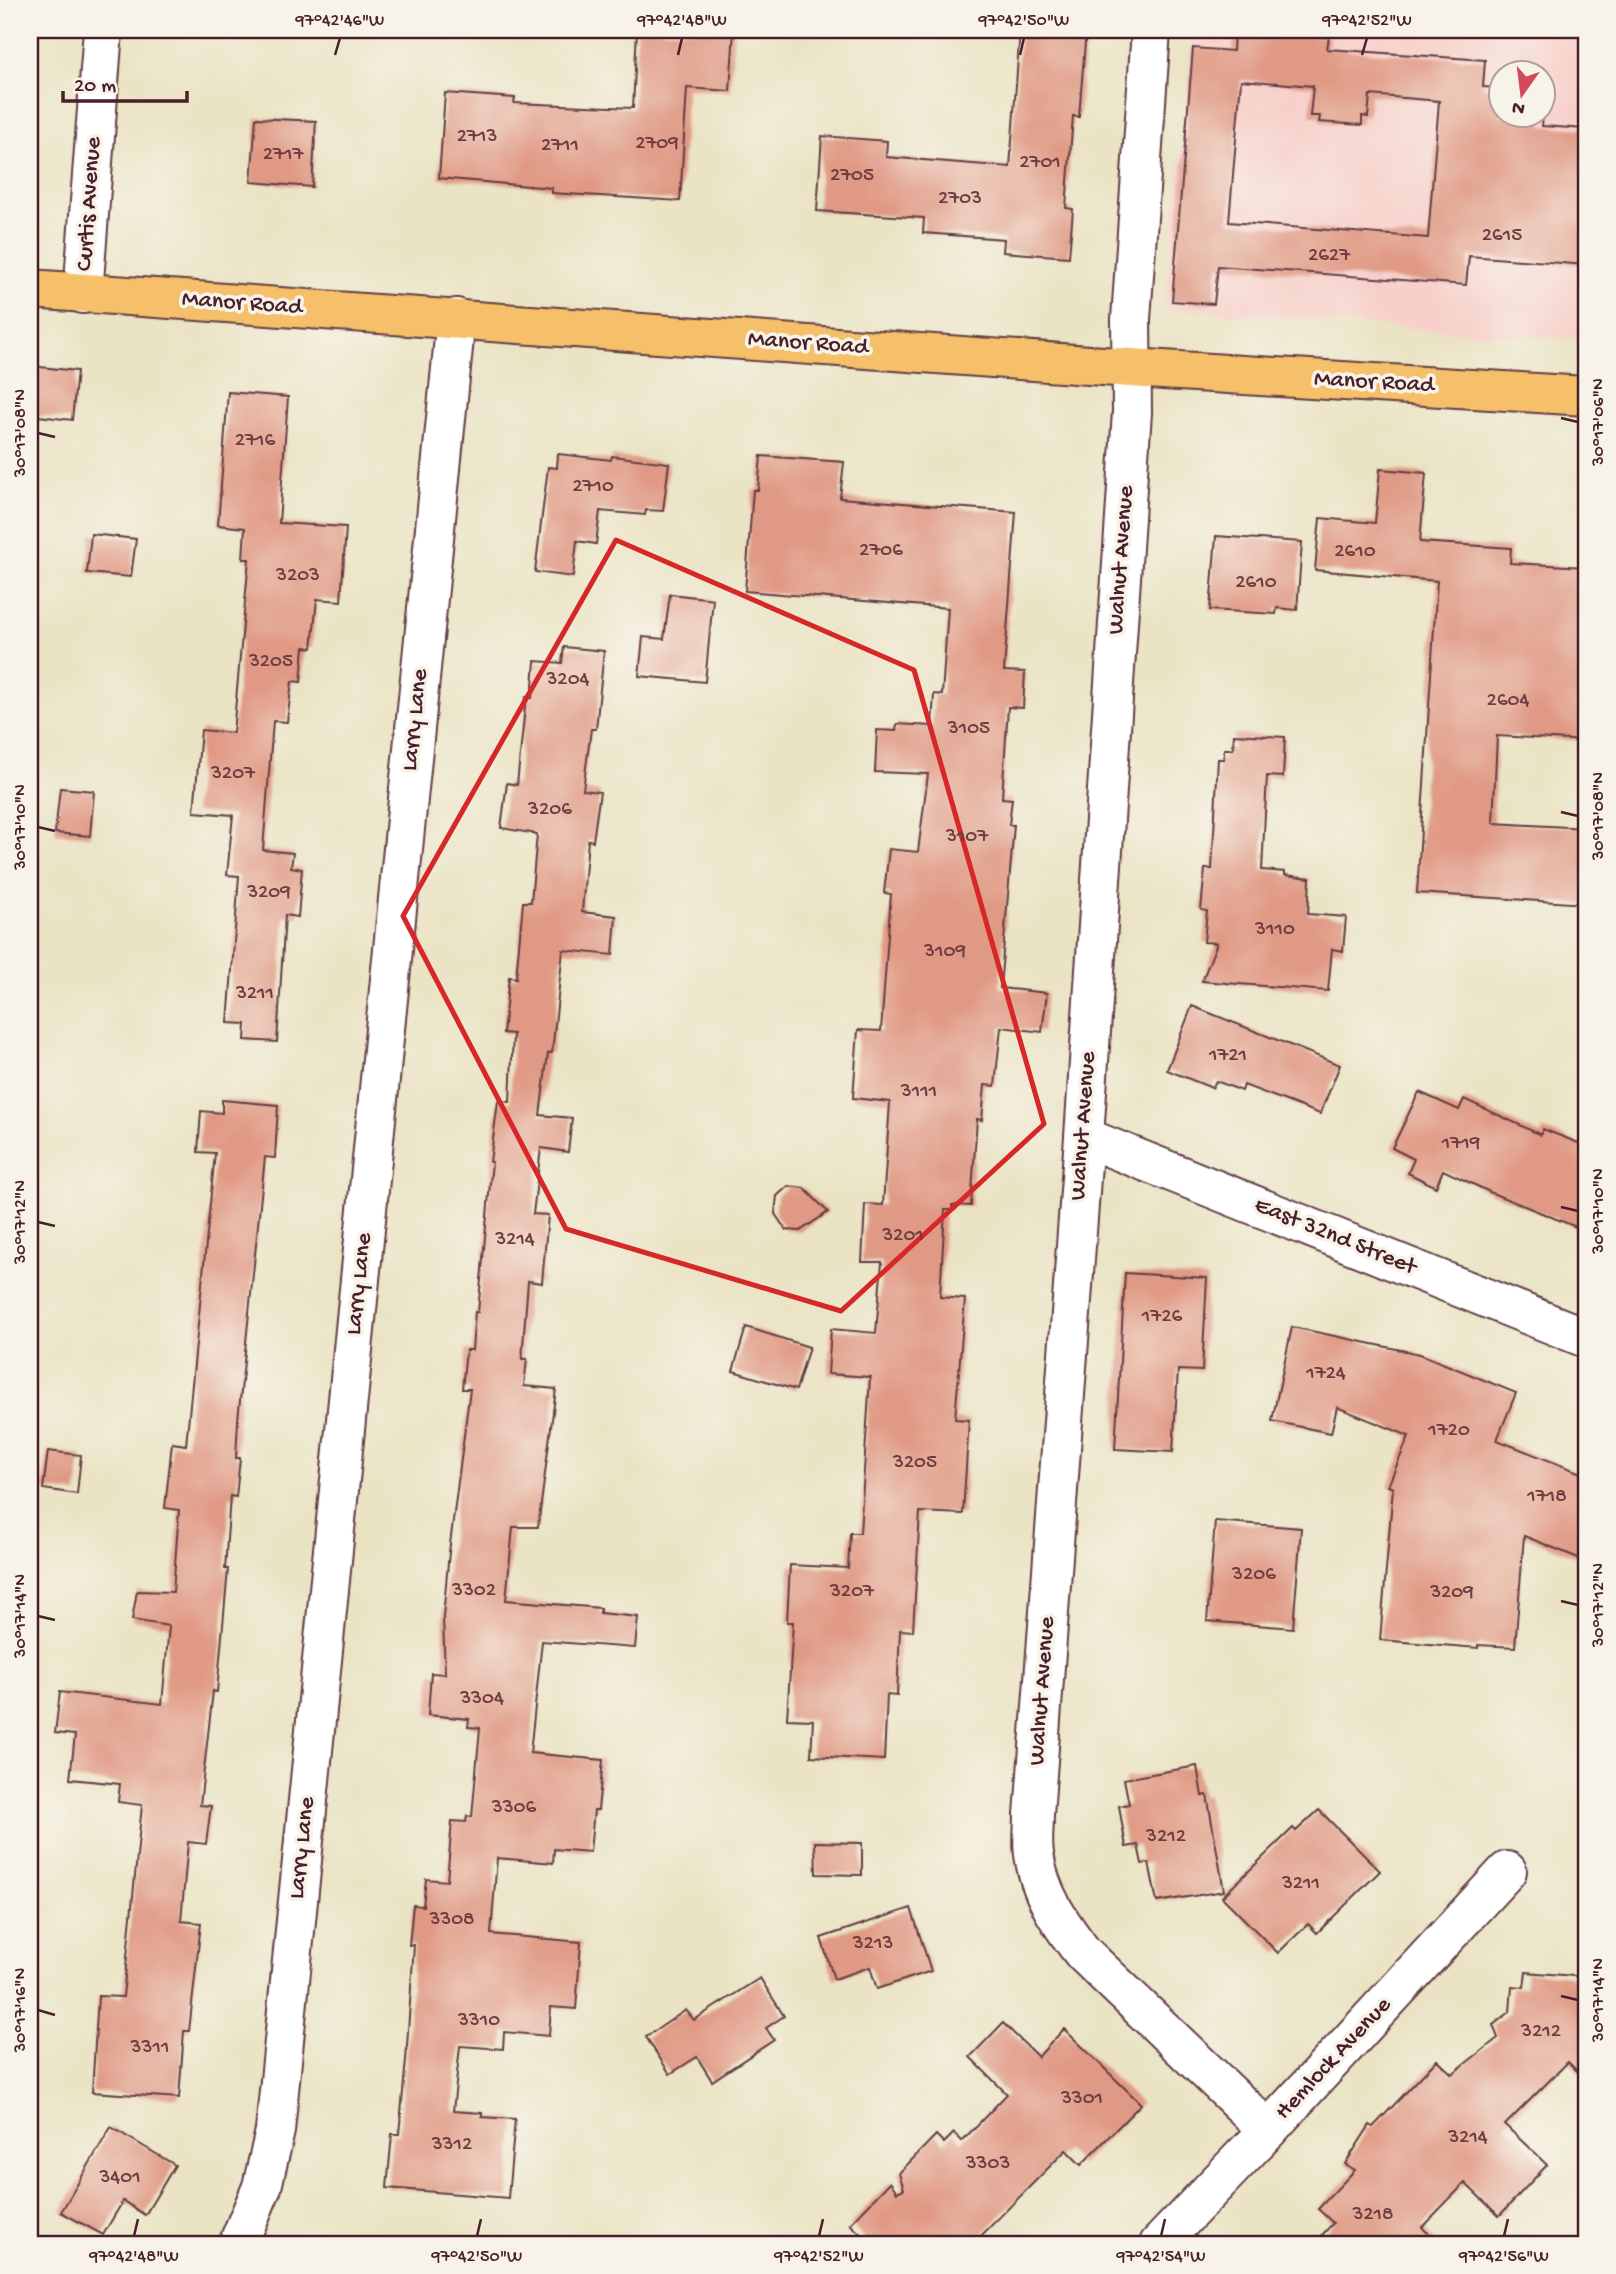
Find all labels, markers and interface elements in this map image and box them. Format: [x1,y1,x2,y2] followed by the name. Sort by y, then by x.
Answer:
[295,11,384,32] text: 97°42'46"W
[636,11,727,32] text: 97°42'48"W
[978,11,1069,32] text: 97°42'50"W
[1321,11,1412,32] text: 97°42'52"W
[63,60,187,104] scale bar
[1486,60,1556,130] north arrow
[74,75,116,100] text: 20 m
[1510,94,1528,120] text: N
[457,125,497,150] house number: 2713
[635,132,679,157] house number: 2709
[541,134,579,159] house number: 2711
[71,135,109,272] street label: Curtis Avenue
[263,143,304,168] house number: 2717
[1019,151,1061,176] house number: 2701
[830,164,874,189] house number: 2705
[938,187,982,212] house number: 2703
[1482,224,1522,249] house number: 2615
[1308,244,1351,269] house number: 2627
[181,285,305,323] street label: Manor Road
[747,325,871,363] street label: Manor Road
[1313,365,1437,401] street label: Manor Road
[1589,378,1610,467] text: 30°17'06"N
[11,389,32,478] text: 30°17'08"N
[235,429,276,454] house number: 2716
[572,475,614,500] house number: 2710
[1102,484,1142,636] street label: Walnut Avenue
[859,539,903,564] house number: 2706
[1334,540,1376,565] house number: 2610
[275,564,320,589] house number: 3203
[1235,571,1277,596] house number: 2610
[248,650,293,675] house number: 3205
[396,667,436,772] street label: Larry Lane
[545,668,590,693] house number: 3204
[1487,689,1529,714] house number: 2604
[947,717,990,742] house number: 3105
[210,762,256,787] house number: 3207
[1589,772,1610,861] text: 30°17'08"N
[11,784,32,871] text: 30°17'10"N
[527,798,572,823] house number: 3206
[945,825,989,850] house number: 3107
[246,881,291,906] house number: 3209
[1254,918,1295,943] house number: 3110
[923,940,966,965] house number: 3109
[235,982,274,1007] house number: 3211
[1208,1044,1247,1069] house number: 1721
[1064,1050,1104,1202] street label: Walnut Avenue
[900,1080,937,1105] house number: 3111
[1441,1132,1481,1157] house number: 1719
[1589,1168,1610,1255] text: 30°17'10"N
[11,1180,32,1265] text: 30°17'12"N
[1250,1191,1422,1283] street label: East 32nd Street
[881,1224,924,1249] house number: 3201
[494,1228,535,1253] house number: 3214
[340,1231,380,1336] street label: Larry Lane
[1141,1305,1183,1330] house number: 1726
[1305,1362,1346,1387] house number: 1724
[1427,1419,1470,1444] house number: 1720
[892,1451,937,1476] house number: 3205
[1526,1485,1567,1510] house number: 1718
[1231,1563,1276,1588] house number: 3206
[1589,1563,1610,1648] text: 30°17'12"N
[11,1574,32,1659] text: 30°17'14"N
[451,1579,496,1604] house number: 3302
[829,1580,875,1605] house number: 3207
[1429,1581,1474,1606] house number: 3209
[1023,1615,1063,1767] street label: Walnut Avenue
[459,1687,504,1712] house number: 3304
[283,1795,323,1900] street label: Larry Lane
[491,1796,537,1821] house number: 3306
[1145,1825,1186,1850] house number: 3212
[1281,1872,1320,1897] house number: 3211
[428,1908,475,1933] house number: 3308
[852,1932,893,1957] house number: 3213
[1589,1958,1610,2043] text: 30°17'14"N
[11,1968,32,2053] text: 30°17'16"N
[1270,1991,1399,2127] street label: Hemlock Avenue
[457,2009,500,2034] house number: 3310
[1520,2020,1561,2045] house number: 3212
[130,2036,169,2061] house number: 3311
[1060,2087,1103,2112] house number: 3301
[1447,2126,1488,2151] house number: 3214
[431,2133,472,2158] house number: 3312
[965,2152,1010,2177] house number: 3303
[98,2166,141,2191] house number: 3401
[1351,2203,1394,2228] house number: 3218
[88,2247,179,2268] text: 97°42'48"W
[431,2247,522,2268] text: 97°42'50"W
[773,2247,864,2268] text: 97°42'52"W
[1115,2247,1206,2268] text: 97°42'54"W
[1458,2247,1549,2268] text: 97°42'56"W

